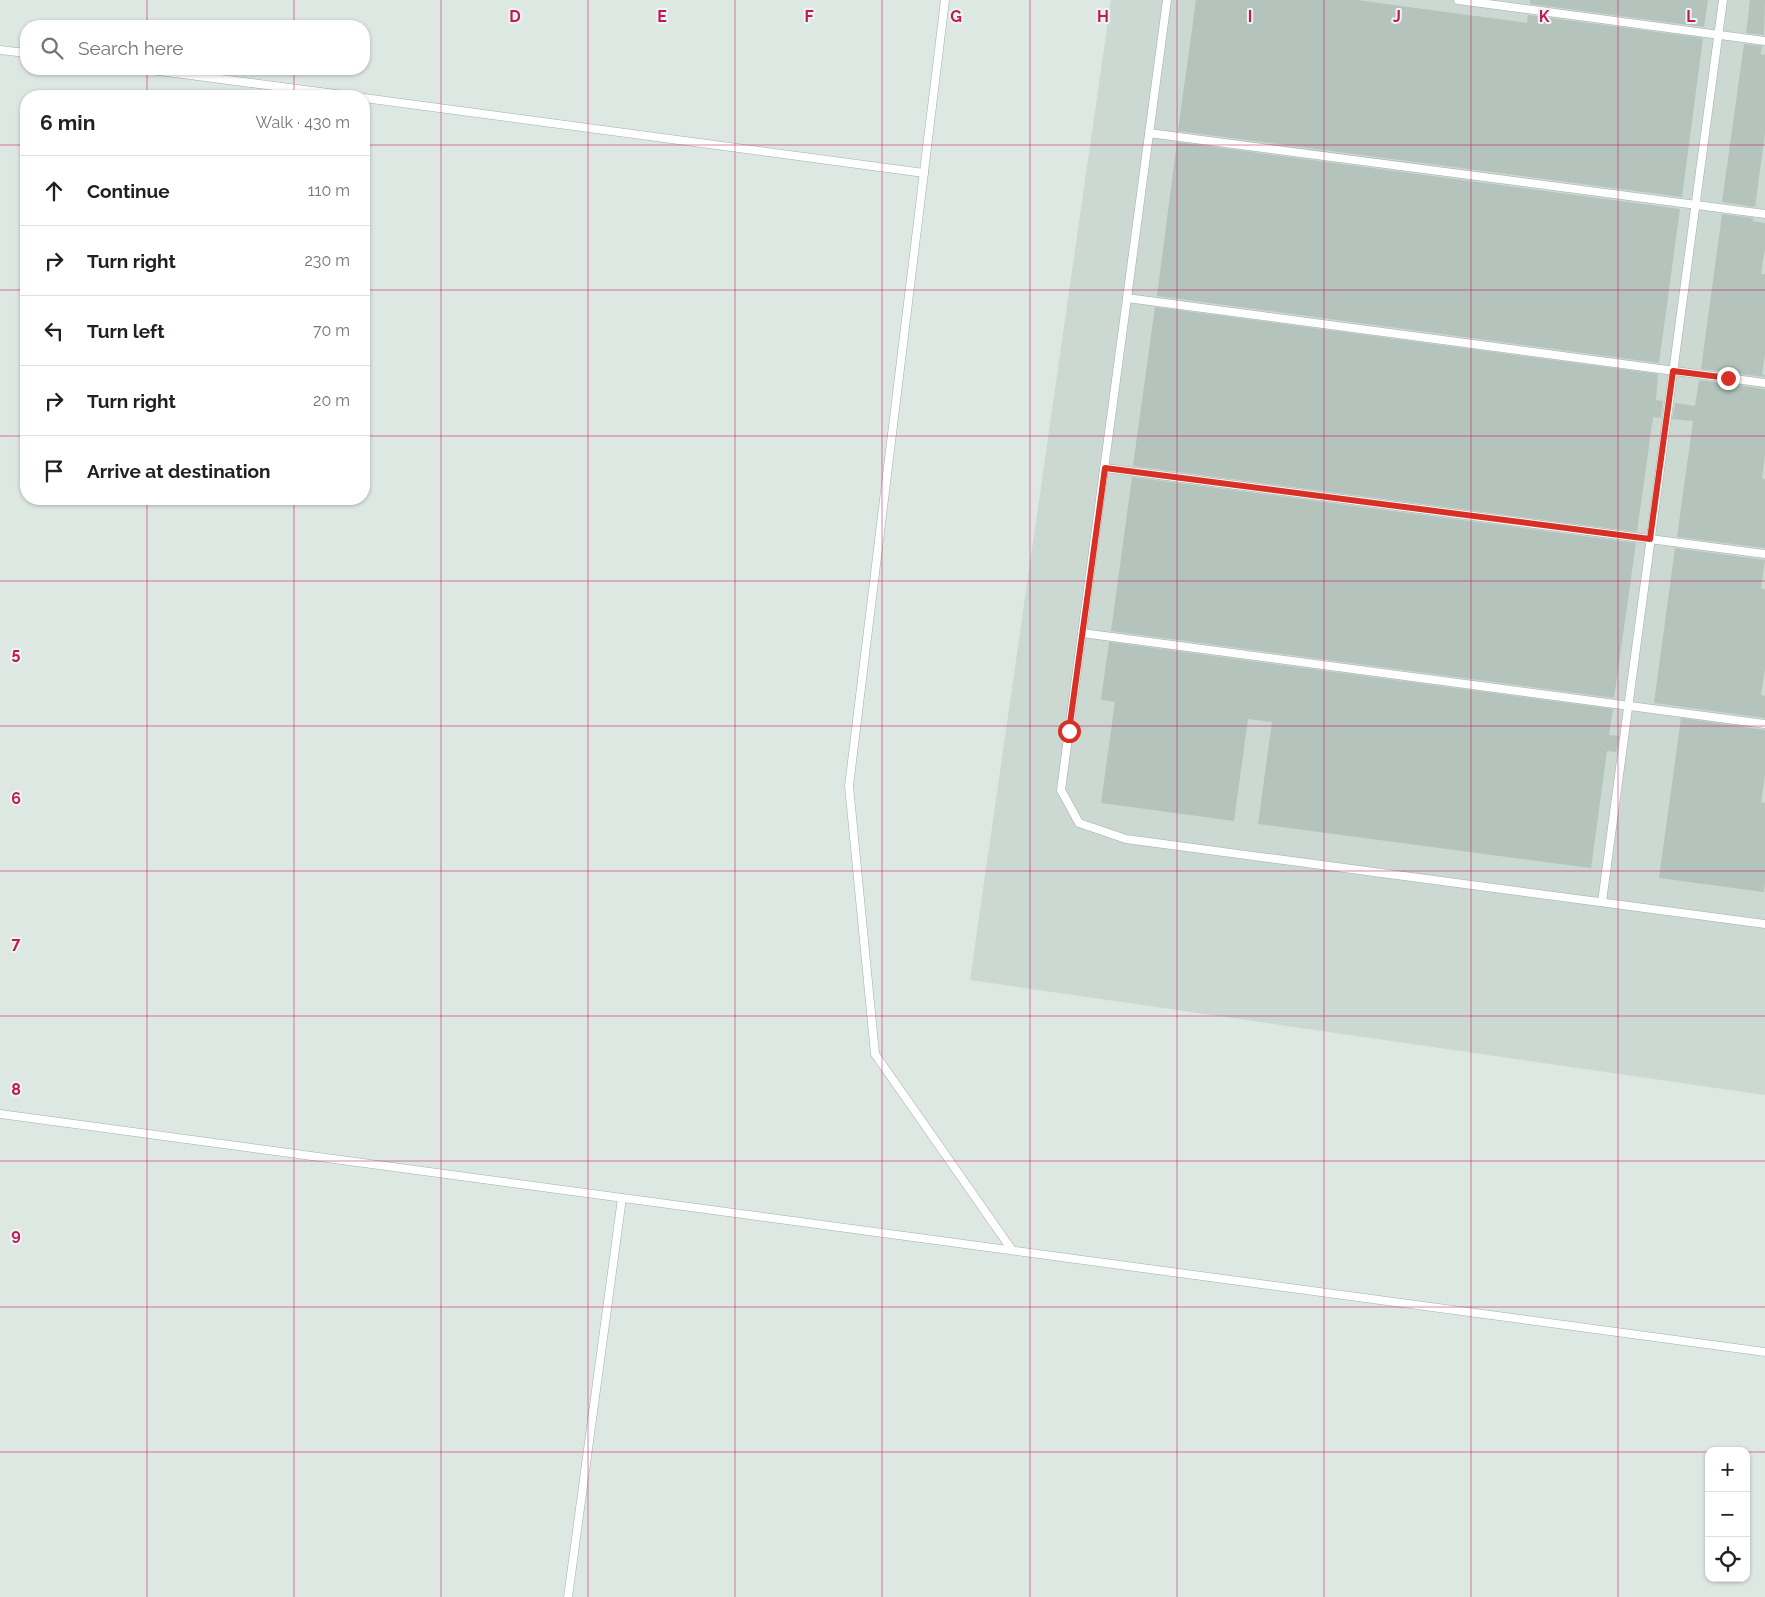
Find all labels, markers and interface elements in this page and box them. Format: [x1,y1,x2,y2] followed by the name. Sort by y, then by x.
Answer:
[509,7,521,26] text: D
[657,7,667,26] text: E
[804,7,814,26] text: F
[950,7,962,26] text: G
[1097,7,1109,26] text: H
[1248,7,1252,26] text: I
[1393,7,1401,26] text: J
[1539,7,1550,26] text: K
[1686,7,1696,26] text: L
[20,20,370,75] search box
[38,34,66,62] icon: search
[78,37,184,59] text: Search here
[40,110,95,135] text: 6 min
[256,113,350,132] text: Walk · 430 m
[40,177,68,205] icon: ahead
[87,180,170,202] text: Continue
[308,181,350,200] text: 110 m
[40,247,68,275] icon: right
[87,250,176,272] text: Turn right
[305,251,350,270] text: 230 m
[40,317,68,345] icon: left
[87,320,164,342] text: Turn left
[313,321,350,340] text: 70 m
[1717,367,1740,390] route end
[40,387,68,415] icon: right
[87,390,176,412] text: Turn right
[313,391,350,410] text: 20 m
[40,457,68,485] icon: arrive
[87,460,271,482] text: Arrive at destination
[12,644,21,663] text: 5
[1058,720,1081,743] route start
[11,789,21,808] text: 6
[12,934,21,953] text: 7
[11,1080,21,1099] text: 8
[11,1225,21,1244] text: 9
[1705,1447,1750,1582] map controls
[1705,1447,1750,1492] button: +
[1705,1492,1750,1537] button: −
[1705,1537,1750,1582] button: locate

